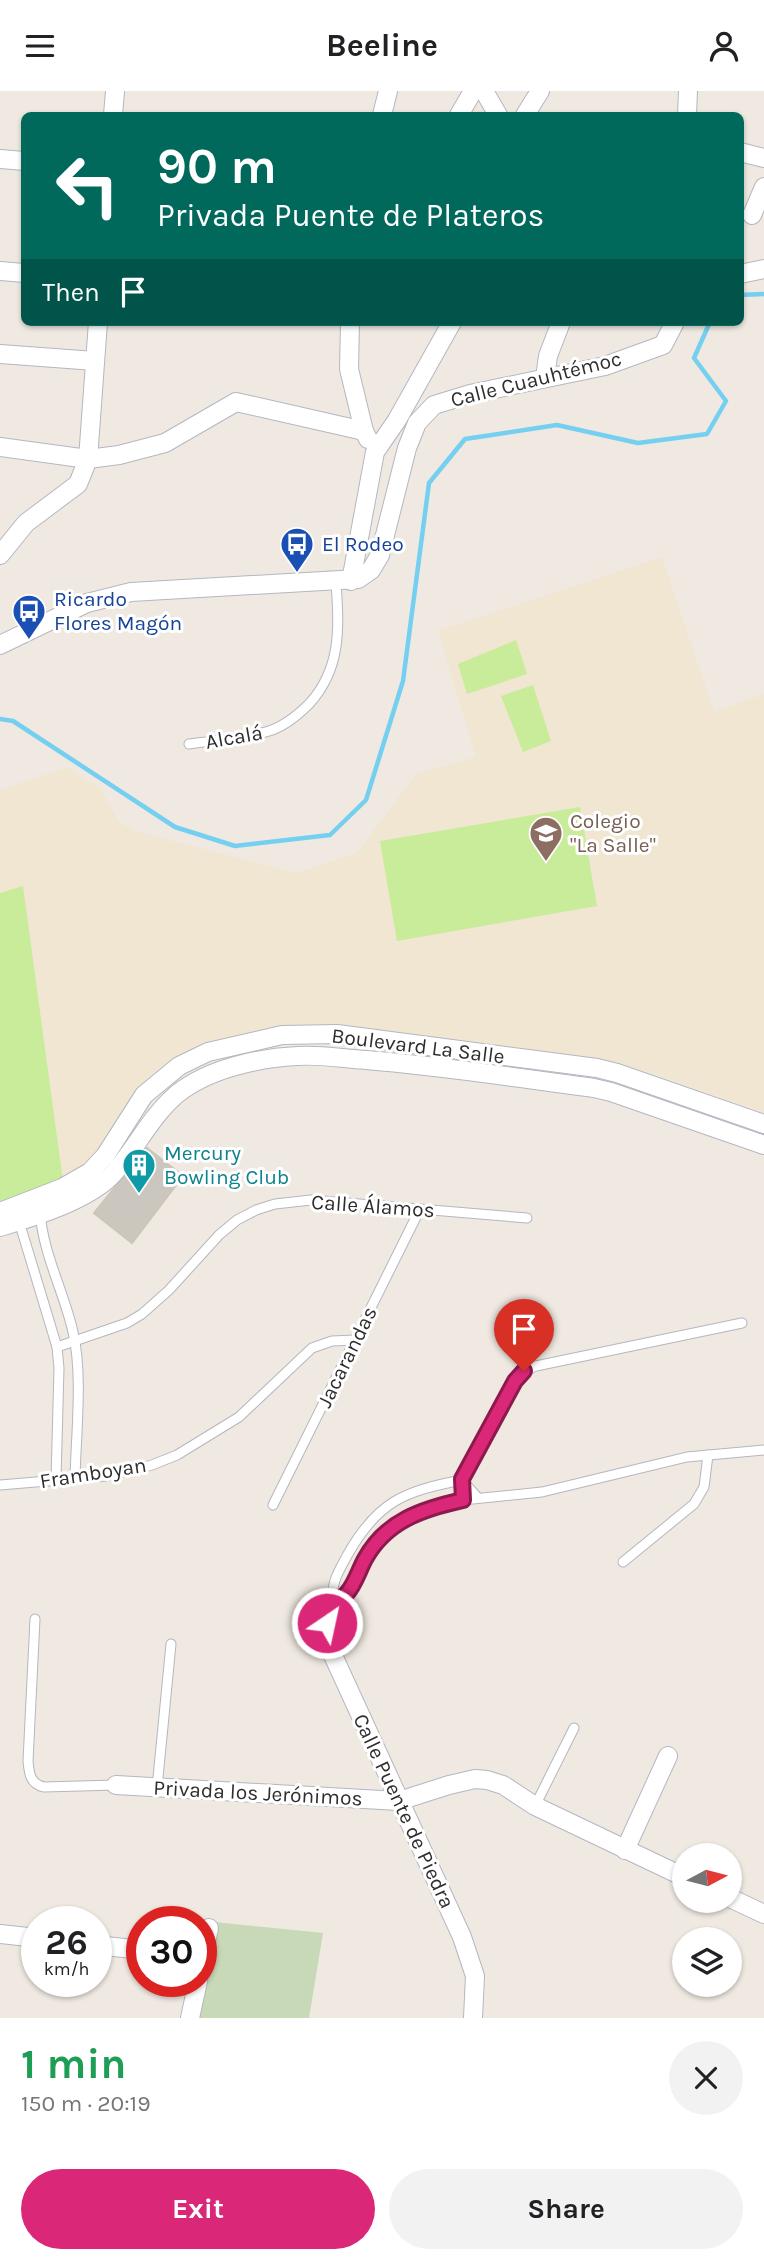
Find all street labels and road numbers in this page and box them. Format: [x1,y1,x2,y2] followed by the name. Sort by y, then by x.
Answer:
[448,346,624,412] street label: Calle Cuauhtémoc
[203,720,265,754] street label: Alcalá
[330,1023,506,1069] street label: Boulevard La Salle
[310,1190,436,1222] street label: Calle Álamos
[312,1303,382,1411] street label: Jacarandas
[38,1453,148,1493] street label: Framboyan
[348,1710,460,1912] street label: Calle Puente de Piedra
[153,1776,363,1810] street label: Privada los Jerónimos

